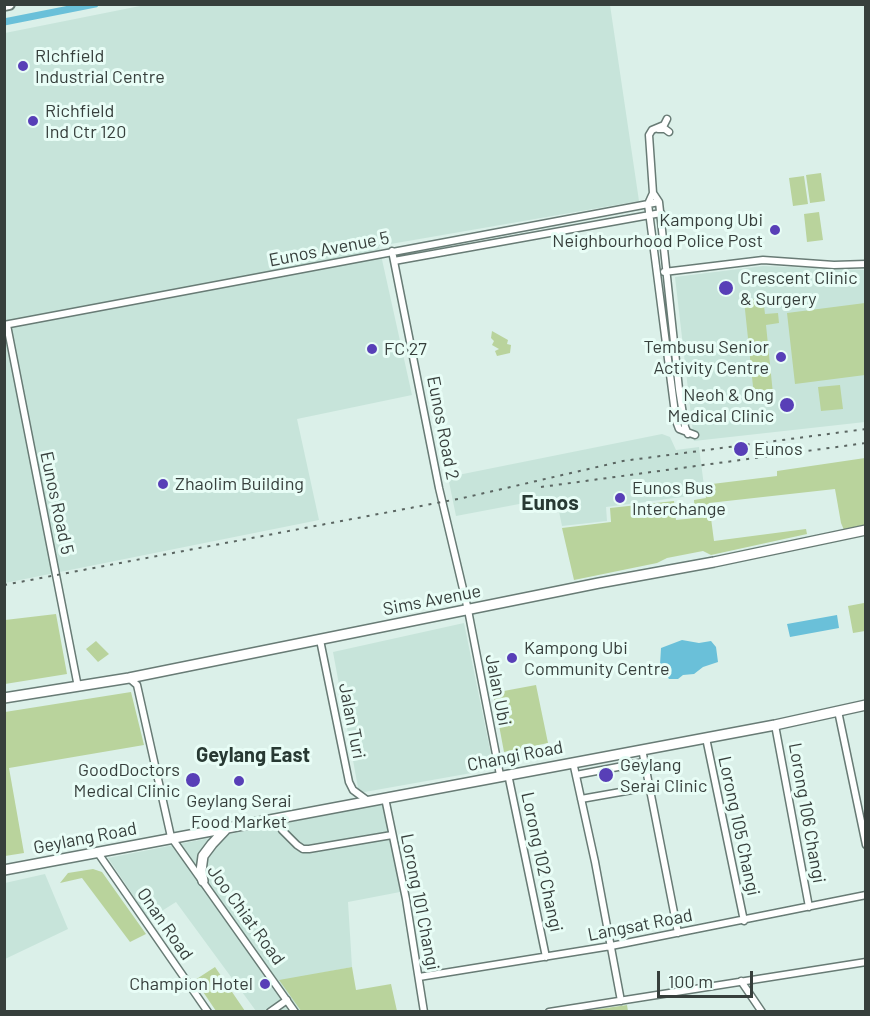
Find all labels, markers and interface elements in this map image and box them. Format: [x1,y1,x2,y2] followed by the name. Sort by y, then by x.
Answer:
[35,45,165,88] place label: RIchfield Industrial Centre
[16,59,30,73] marker: RIchfield Industrial Centre
[45,100,126,142] place label: Richfield Ind Ctr 120
[26,114,40,128] marker: Richfield Ind Ctr 120
[552,209,763,252] place label: Kampong Ubi Neighbourhood Police Post
[768,223,782,237] marker: Kampong Ubi Neighbourhood Police Post
[267,227,391,271] street label: Eunos Avenue 5
[740,267,858,310] place label: Crescent Clinic & Surgery
[717,279,735,297] marker: Crescent Clinic & Surgery
[643,336,769,378] place label: Tembusu Senior Activity Centre
[384,338,427,360] place label: FC 27
[365,342,379,356] marker: FC 27
[774,350,788,364] marker: Tembusu Senior Activity Centre
[422,374,464,482] street label: Eunos Road 2
[668,384,774,426] place label: Neoh & Ong Medical Clinic
[778,396,796,414] marker: Neoh & Ong Medical Clinic
[754,438,803,460] place label: Eunos
[732,440,750,458] marker: Eunos
[36,449,78,557] street label: Eunos Road 5
[175,473,304,495] place label: Zhaolim Building
[156,477,170,491] marker: Zhaolim Building
[632,477,726,520] place label: Eunos Bus Interchange
[521,490,579,516] district label: Eunos
[613,491,627,505] marker: Eunos Bus Interchange
[381,580,483,620] street label: Sims Avenue
[524,637,670,680] place label: Kampong Ubi Community Centre
[505,651,519,665] marker: Kampong Ubi Community Centre
[481,652,515,728] street label: Jalan Ubi
[334,681,370,761] street label: Jalan Turi
[465,736,565,776] street label: Changi Road
[784,741,830,885] street label: Lorong 106 Changi
[196,743,310,767] district label: Geylang East
[620,754,707,796] place label: Geylang Serai Clinic
[714,754,764,898] street label: Lorong 105 Changi
[74,759,180,802] place label: GoodDoctors Medical Clinic
[597,766,615,784] marker: Geylang Serai Clinic
[184,771,202,789] marker: GoodDoctors Medical Clinic
[232,774,246,788] marker: Geylang Serai Food Market
[186,790,292,832] place label: Geylang Serai Food Market
[517,790,567,934] street label: Lorong 102 Changi
[32,817,138,859] street label: Geylang Road
[396,832,444,972] street label: Lorong 101 Changi
[203,861,289,969] street label: Joo Chiat Road
[132,884,198,964] street label: Onan Road
[586,904,694,946] street label: Langsat Road
[660,959,756,997] scale bar
[668,970,713,992] text: 100 m
[129,973,253,995] place label: Champion Hotel
[258,977,272,991] marker: Champion Hotel

